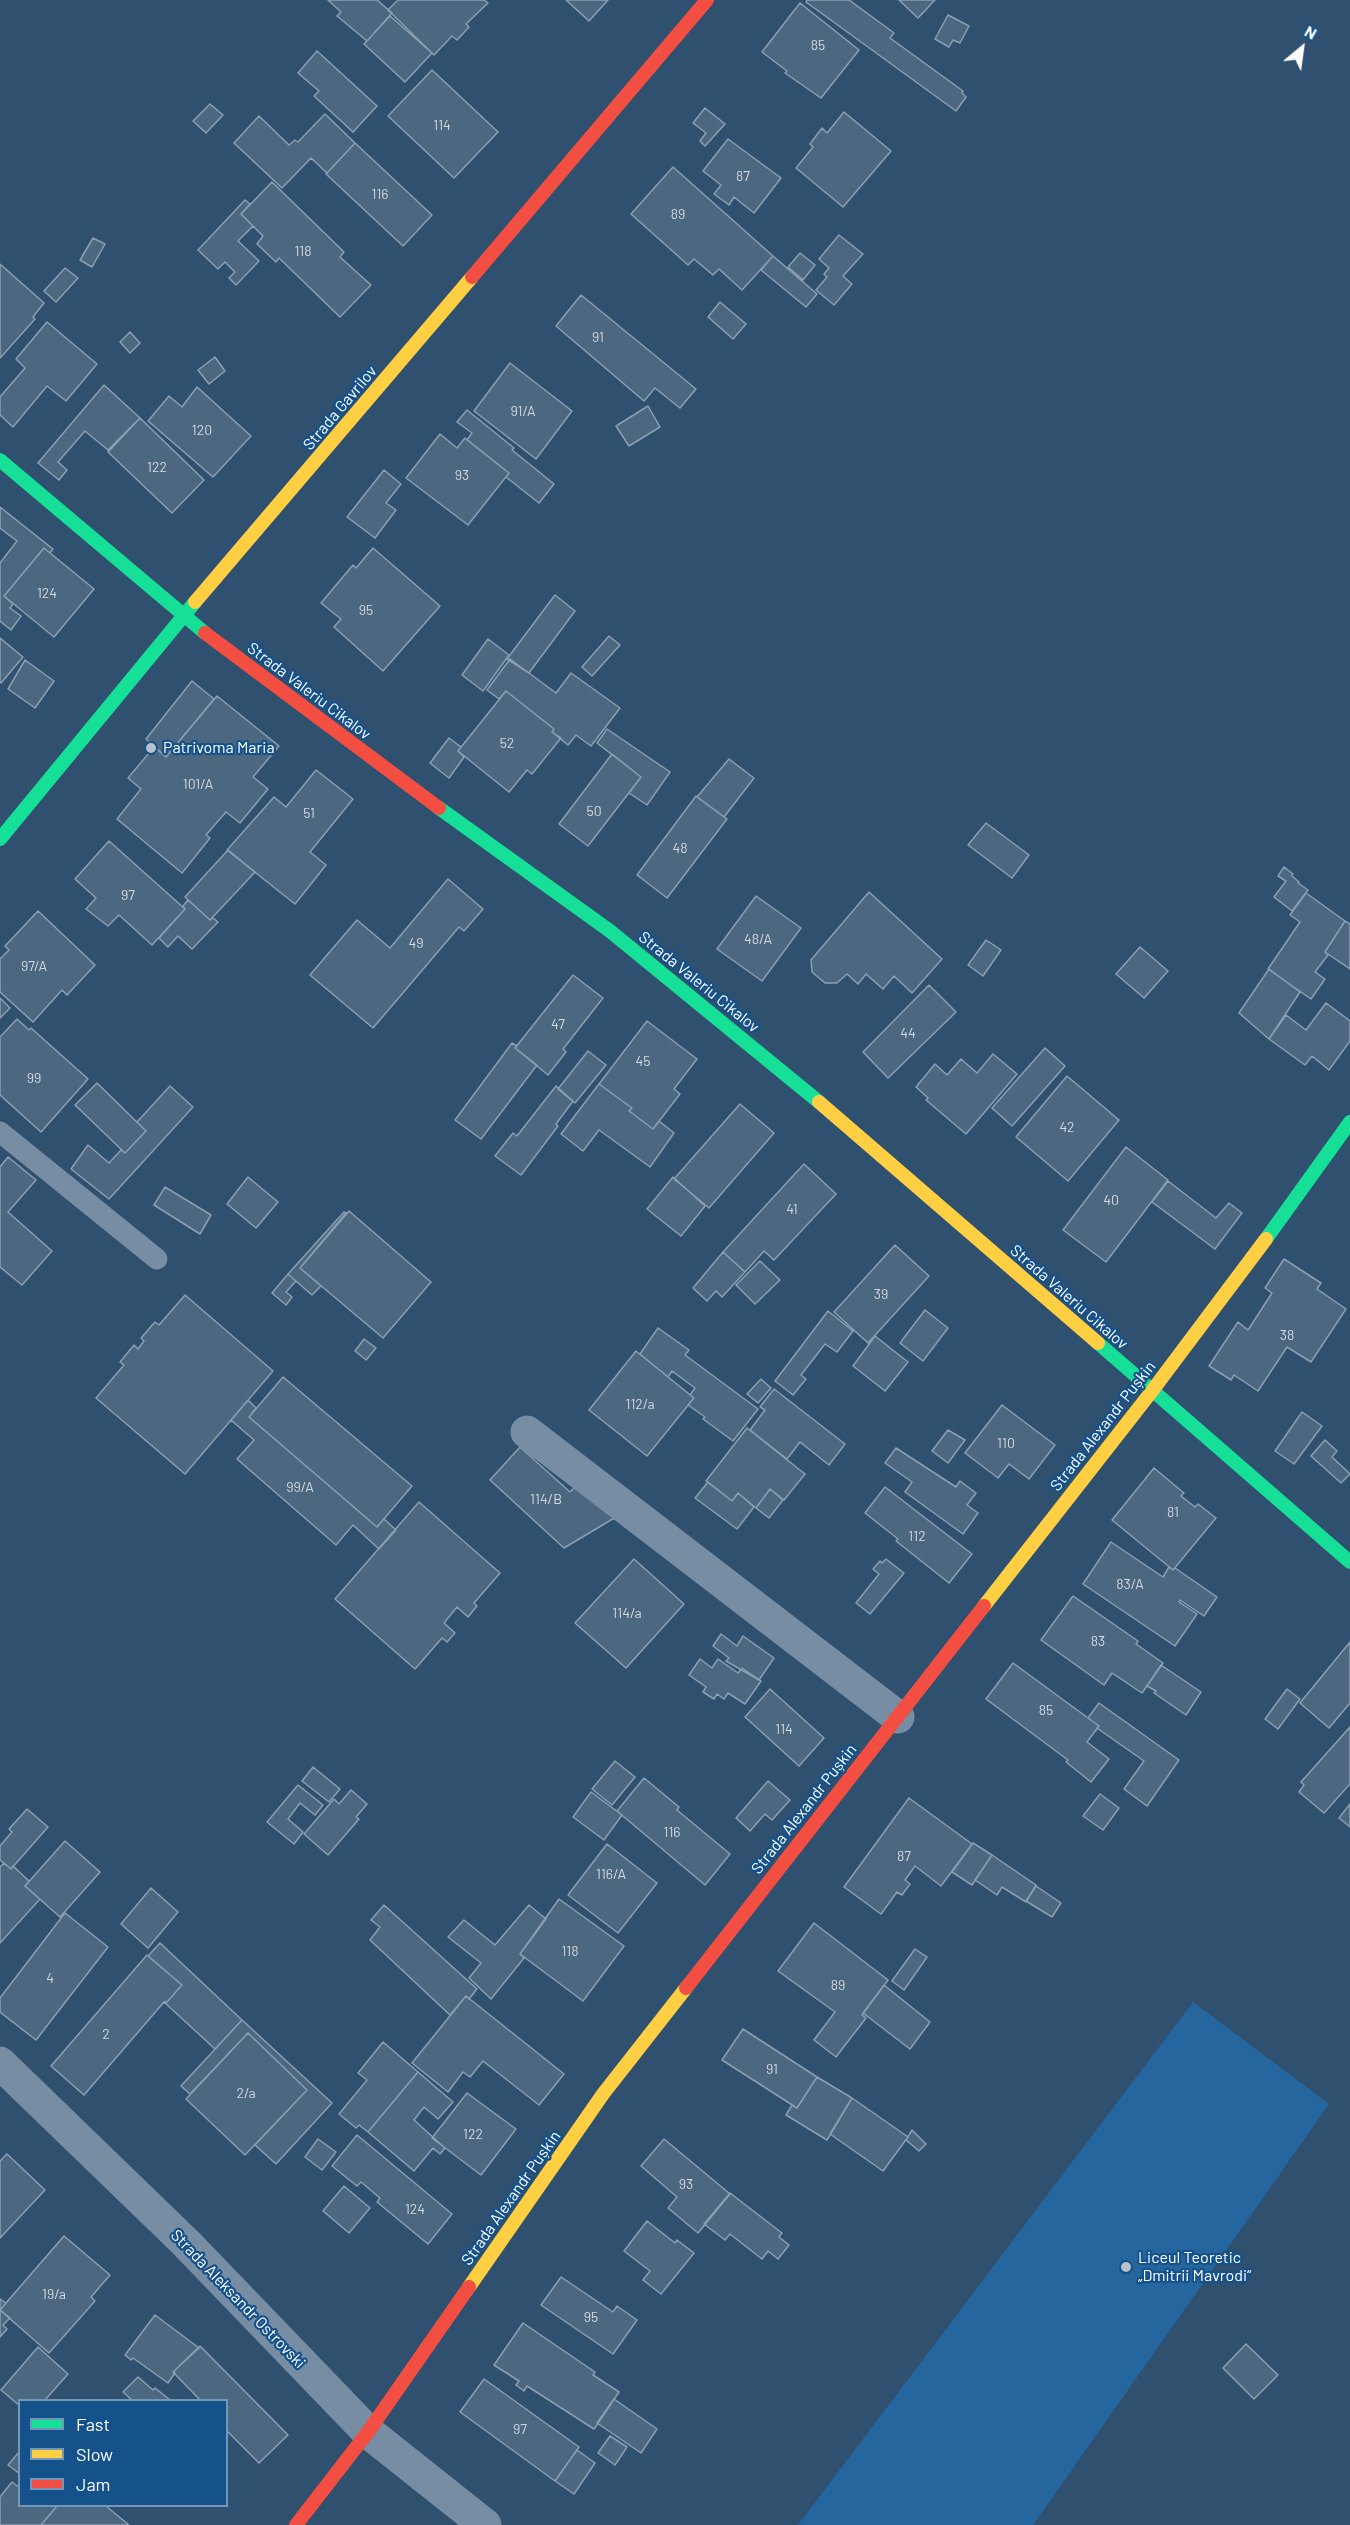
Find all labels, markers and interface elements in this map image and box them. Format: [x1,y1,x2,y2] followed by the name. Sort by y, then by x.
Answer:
[1272,18,1332,78] north arrow
[1302,21,1320,43] text: N
[811,37,825,53] house number: 85
[433,117,451,133] house number: 114
[736,168,750,184] house number: 87
[371,186,389,202] house number: 116
[671,206,685,222] house number: 89
[294,243,312,259] house number: 118
[592,329,604,345] house number: 91
[299,362,381,454] street label: Strada Gavrilov
[511,403,535,419] house number: 91/A
[192,422,212,438] house number: 120
[147,459,167,475] house number: 122
[455,467,469,483] house number: 93
[37,585,57,601] house number: 124
[359,602,373,618] house number: 95
[244,638,374,744] street label: Strada Valeriu Cikalov
[500,735,514,751] house number: 52
[163,738,275,758] place label: Patrivoma Maria
[144,741,158,755] marker: Patrivoma Maria
[183,776,213,792] house number: 101/A
[586,803,602,819] house number: 50
[303,805,315,821] house number: 51
[672,840,688,856] house number: 48
[121,887,135,903] house number: 97
[635,928,763,1036] street label: Strada Valeriu Cikalov
[744,931,772,947] house number: 48/A
[408,935,424,951] house number: 49
[21,958,47,974] house number: 97/A
[551,1016,565,1032] house number: 47
[900,1025,916,1041] house number: 44
[636,1053,650,1069] house number: 45
[27,1070,41,1086] house number: 99
[1059,1119,1075,1135] house number: 42
[1103,1192,1119,1208] house number: 40
[786,1201,798,1217] house number: 41
[1006,1241,1132,1353] street label: Strada Valeriu Cikalov
[874,1286,888,1302] house number: 39
[1280,1327,1294,1343] house number: 38
[1046,1357,1160,1495] street label: Strada Alexandr Pușkin
[625,1396,655,1412] house number: 112/a
[997,1435,1015,1451] house number: 110
[286,1479,314,1495] house number: 99/A
[530,1491,562,1507] house number: 114/B
[1167,1504,1179,1520] house number: 81
[908,1528,926,1544] house number: 112
[1116,1576,1144,1592] house number: 83/A
[612,1605,642,1621] house number: 114/a
[1091,1633,1105,1649] house number: 83
[1039,1702,1053,1718] house number: 85
[775,1721,793,1737] house number: 114
[747,1740,861,1878] street label: Strada Alexandr Pușkin
[663,1824,681,1840] house number: 116
[897,1848,911,1864] house number: 87
[596,1866,626,1882] house number: 116/A
[561,1943,579,1959] house number: 118
[46,1970,54,1986] house number: 4
[831,1977,845,1993] house number: 89
[102,2026,110,2042] house number: 2
[766,2061,778,2077] house number: 91
[236,2085,256,2101] house number: 2/a
[463,2126,483,2142] house number: 122
[457,2127,565,2269] street label: Strada Alexandr Pușkin
[679,2176,693,2192] house number: 93
[405,2201,425,2217] house number: 124
[167,2226,309,2372] street label: Strada Aleksandr Ostrovski
[1138,2248,1251,2286] place label: Liceul Teoretic „Dmitrii Mavrodi“
[1119,2260,1133,2274] marker: Liceul Teoretic „Dmitrii Mavrodi“
[42,2286,66,2302] house number: 19/a
[584,2309,598,2325] house number: 95
[18,2399,228,2507] legend
[76,2413,110,2435] text: Fast
[513,2421,527,2437] house number: 97
[76,2443,113,2465] text: Slow
[76,2473,110,2495] text: Jam

